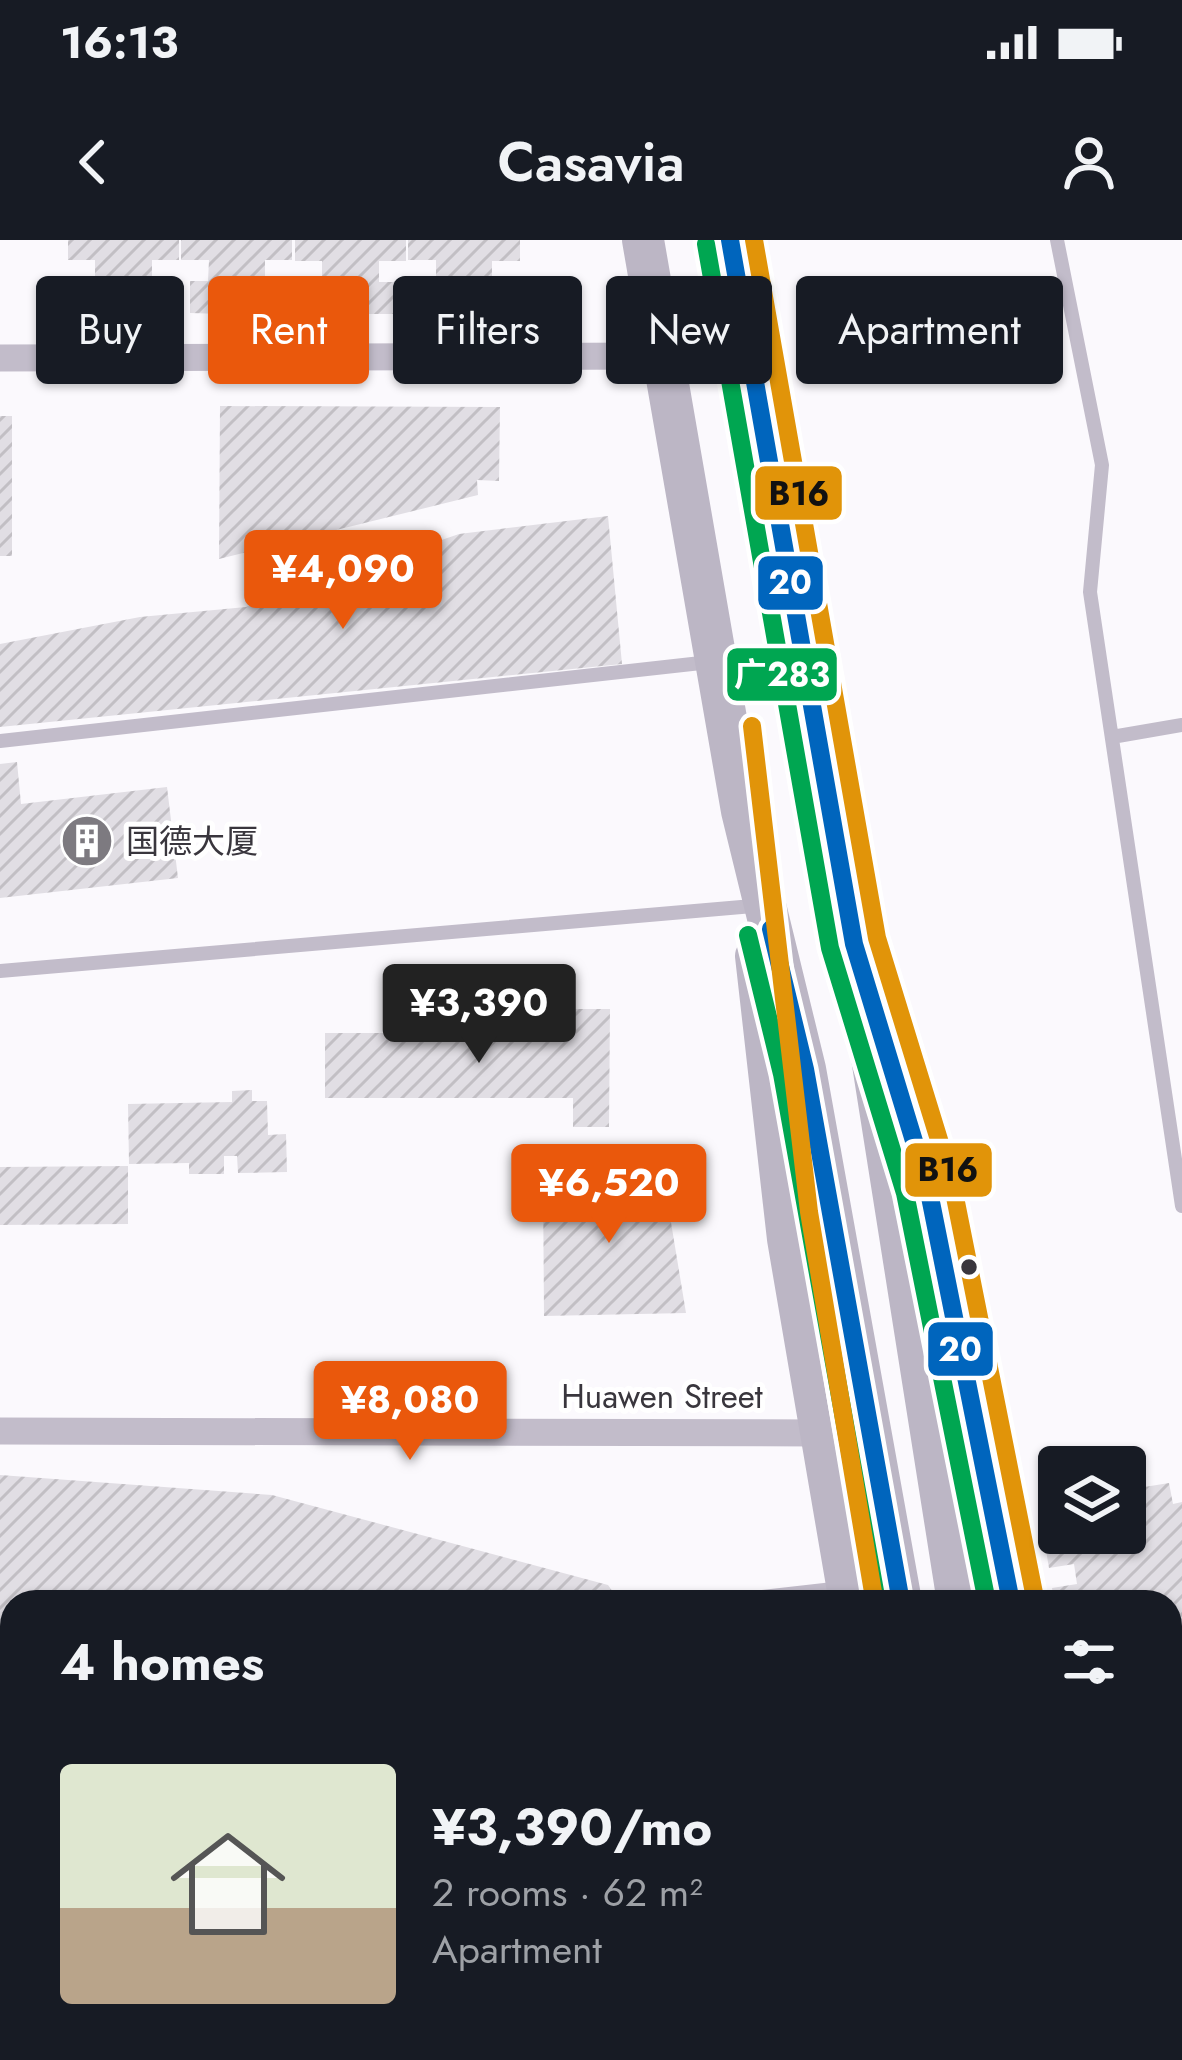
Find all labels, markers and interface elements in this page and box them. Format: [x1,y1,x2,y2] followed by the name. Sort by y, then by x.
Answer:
[60,10,178,75] text: 16:13
[497,123,685,201] text: Casavia
[60,129,126,195] icon: back
[1056,129,1122,195] icon: person
[36,276,184,384] chip: Buy
[208,276,369,384] chip: Rent
[393,276,582,384] chip: Filters
[606,276,772,384] chip: New
[796,276,1063,384] chip: Apartment
[753,464,844,522] line badge: B16
[769,470,829,517] text: B16
[245,530,441,632] pin: ¥4,090
[271,540,415,597] text: ¥4,090
[756,554,825,612] line badge: 20
[768,559,812,606] text: 20
[725,646,839,703] line badge: 广283
[734,651,830,698] text: 广283
[59,813,115,869] building icon: 国德大厦
[126,818,258,865] place label: 国德大厦
[381,964,577,1066] pin: ¥3,390
[410,974,548,1031] text: ¥3,390
[903,1141,994,1199] line badge: B16
[511,1144,707,1246] pin: ¥6,520
[918,1146,978,1193] text: B16
[538,1154,680,1211] text: ¥6,520
[958,1256,980,1278] unlabelled marker
[926,1320,995,1378] line badge: 20
[938,1326,982,1373] text: 20
[312,1361,508,1463] pin: ¥8,080
[341,1371,479,1428] text: ¥8,080
[561,1373,763,1420] street label: Huawen Street
[1038,1446,1146,1554] map controls
[1038,1446,1146,1554] button: layers
[60,1625,264,1699] text: 4 homes
[1056,1629,1122,1695] icon: filters
[432,1790,712,1864] text: ¥3,390/mo
[156,1812,300,1956] icon: home
[432,1864,703,1921] text: 2 rooms · 62 m²
[432,1921,602,1978] text: Apartment

